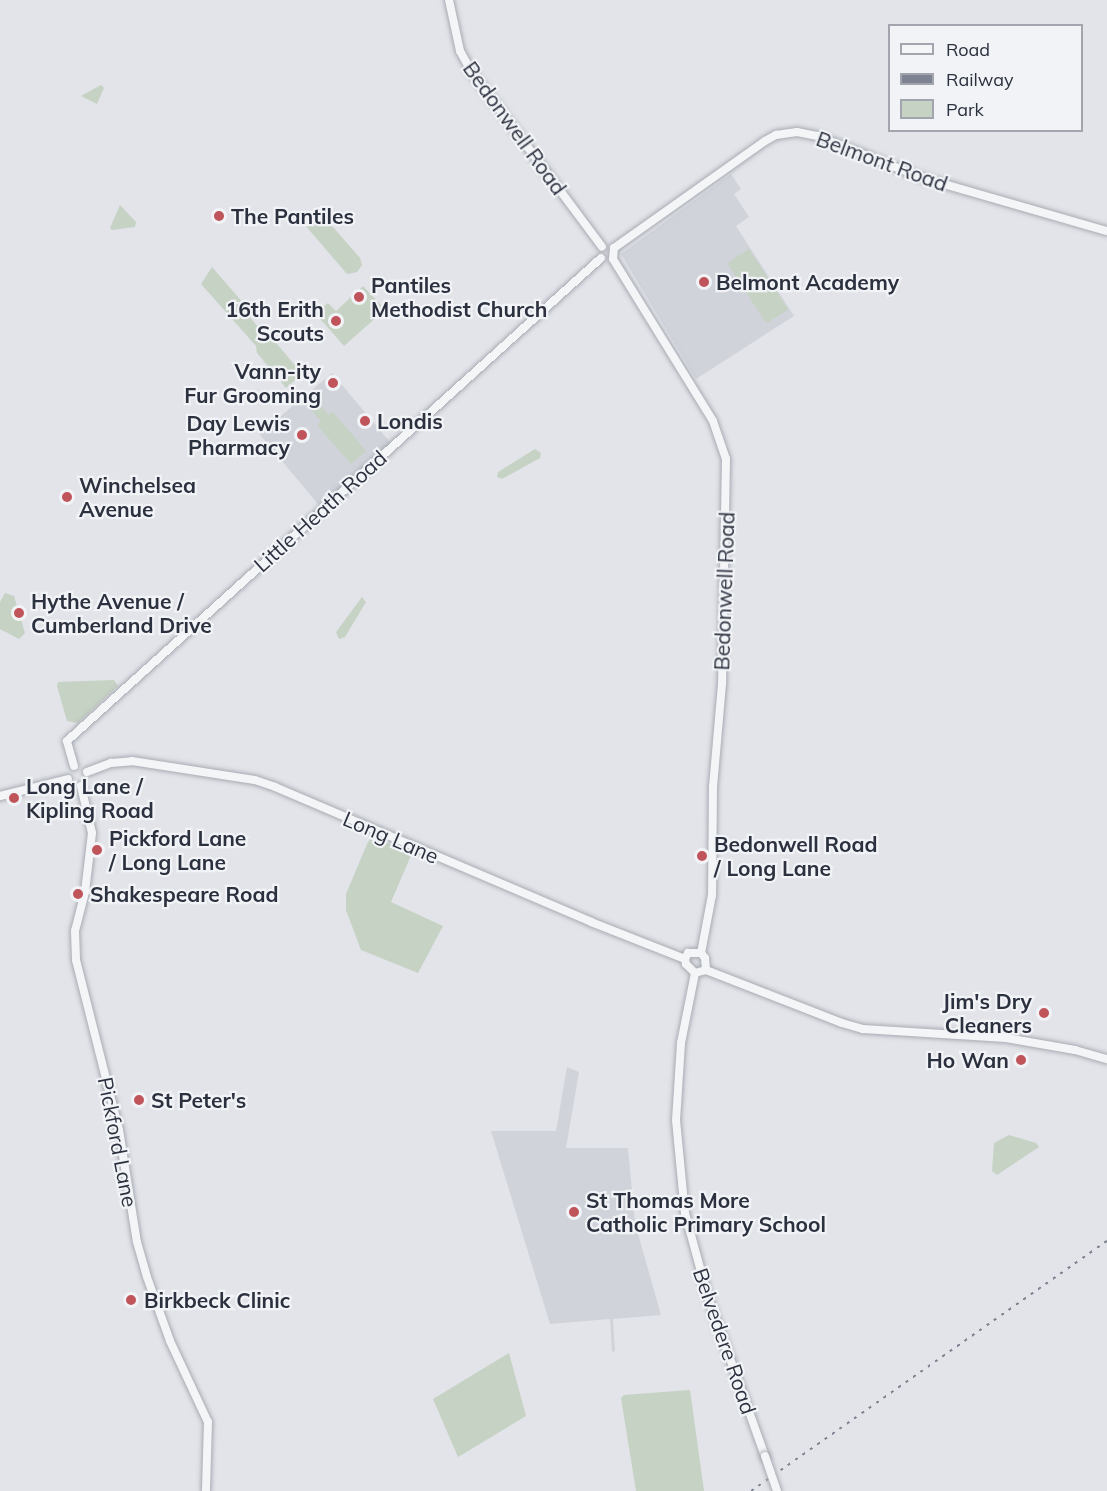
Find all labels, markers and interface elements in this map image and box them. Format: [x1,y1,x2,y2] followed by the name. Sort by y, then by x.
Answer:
[888,24,1083,132] legend
[946,38,990,61] text: Road
[458,56,572,200] street label: Bedonwell Road
[946,68,1014,91] text: Railway
[946,98,984,121] text: Park
[813,126,951,196] street label: Belmont Road
[231,203,354,229] place label: The Pantiles
[212,209,226,223] marker: The Pantiles
[716,269,899,295] place label: Belmont Academy
[371,272,547,322] place label: Pantiles Methodist Church
[697,275,711,289] marker: Belmont Academy
[352,290,366,304] marker: Pantiles Methodist Church
[226,296,324,346] place label: 16th Erith Scouts
[329,314,343,328] marker: 16th Erith Scouts
[184,358,321,408] place label: Vann-ity Fur Grooming
[326,376,340,390] marker: Vann-ity Fur Grooming
[377,408,443,434] place label: Londis
[186,410,290,460] place label: Day Lewis Pharmacy
[358,414,372,428] marker: Londis
[295,428,309,442] marker: Day Lewis Pharmacy
[249,445,391,577] street label: Little Heath Road
[79,472,196,522] place label: Winchelsea Avenue
[60,490,74,504] marker: Winchelsea Avenue
[709,511,739,671] street label: Bedonwell Road
[31,588,212,638] place label: Hythe Avenue / Cumberland Drive
[12,606,26,620] marker: Hythe Avenue / Cumberland Drive
[26,773,154,823] place label: Long Lane / Kipling Road
[7,791,21,805] marker: Long Lane / Kipling Road
[339,806,443,868] street label: Long Lane
[109,825,246,875] place label: Pickford Lane / Long Lane
[714,831,878,881] place label: Bedonwell Road / Long Lane
[90,843,104,857] marker: Pickford Lane / Long Lane
[695,849,709,863] marker: Bedonwell Road / Long Lane
[90,881,278,907] place label: Shakespeare Road
[71,887,85,901] marker: Shakespeare Road
[942,988,1032,1038] place label: Jim's Dry Cleaners
[1037,1006,1051,1020] marker: Jim's Dry Cleaners
[927,1047,1009,1073] place label: Ho Wan
[1014,1053,1028,1067] marker: Ho Wan
[93,1075,143,1209] street label: Pickford Lane
[151,1087,246,1113] place label: St Peter's
[132,1093,146,1107] marker: St Peter's
[586,1187,826,1237] place label: St Thomas More Catholic Primary School
[567,1205,581,1219] marker: St Thomas More Catholic Primary School
[688,1265,762,1417] street label: Belvedere Road
[144,1287,290,1313] place label: Birkbeck Clinic
[122,1291,140,1309] marker: Birkbeck Clinic

